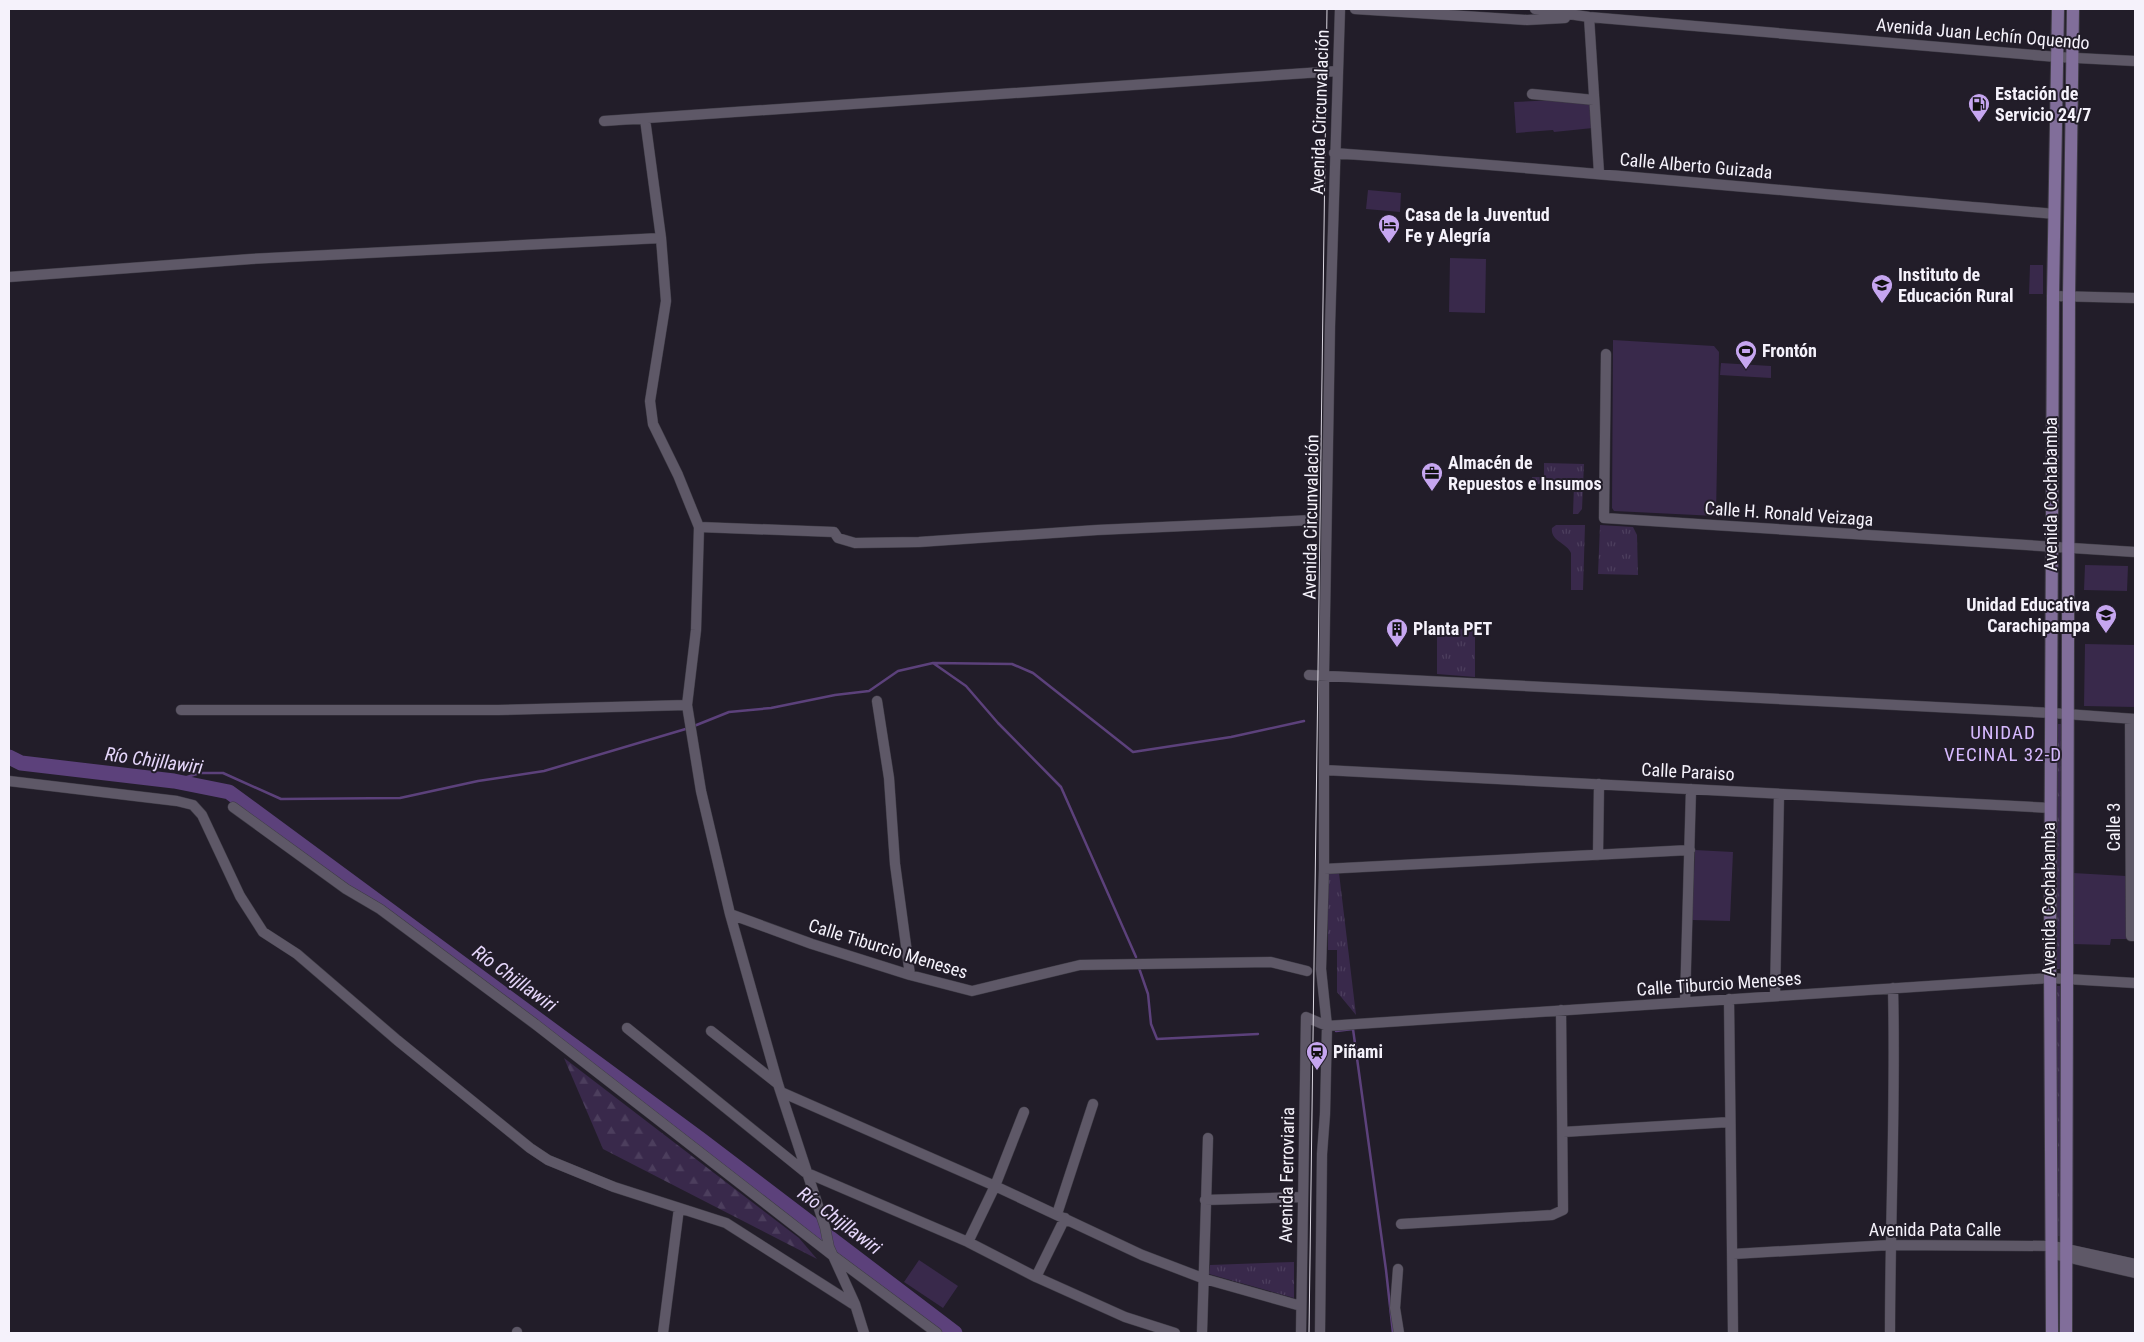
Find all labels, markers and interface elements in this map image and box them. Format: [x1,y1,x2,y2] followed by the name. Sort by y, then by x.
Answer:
[1875,14,2091,53] street label: Avenida Juan Lechín Oquendo
[1306,29,1333,195] street label: Avenida Circunvalación
[1995,83,2091,125] place label: Estación de Servicio 24/7
[1967,92,1991,123] fuel station icon: Estación de Servicio 24/7
[1619,148,1773,183] street label: Calle Alberto Guizada
[1405,204,1550,246] place label: Casa de la Juventud Fe y Alegría
[1377,213,1401,244] hotel icon: Casa de la Juventud Fe y Alegría
[1898,264,2014,306] place label: Instituto de Educación Rural
[1870,273,1894,304] school or university icon: Instituto de Educación Rural
[1734,339,1758,370] sports icon: Frontón
[1762,340,1817,361] place label: Frontón
[2040,417,2061,571] street label: Avenida Cochabamba
[1299,434,1322,600] street label: Avenida Circunvalación
[1448,452,1602,494] place label: Almacén de Repuestos e Insumos
[1420,461,1444,492] office icon: Almacén de Repuestos e Insumos
[1704,497,1874,530] street label: Calle H. Ronald Veizaga
[1966,594,2090,636] place label: Unidad Educativa Carachipampa
[2094,603,2118,634] school or university icon: Unidad Educativa Carachipampa
[1385,617,1409,648] building icon: Planta PET
[1413,618,1492,639] place label: Planta PET
[1944,721,2062,766] district label: UNIDAD VECINAL 32-D
[103,742,205,779] water label: Río Chijllawiri
[1641,759,1735,784] street label: Calle Paraiso
[2103,803,2124,851] street label: Calle 3
[2038,822,2059,976] street label: Avenida Cochabamba
[806,914,970,983] street label: Calle Tiburcio Meneses
[468,940,562,1017] water label: Río Chijllawiri
[1636,967,1802,1000] street label: Calle Tiburcio Meneses
[1305,1040,1329,1071] station icon: Piñami
[1333,1041,1383,1062] place label: Piñami
[1275,1107,1298,1243] street label: Avenida Ferroviaria
[793,1182,887,1260] water label: Río Chijllawiri
[1869,1219,2001,1240] street label: Avenida Pata Calle

